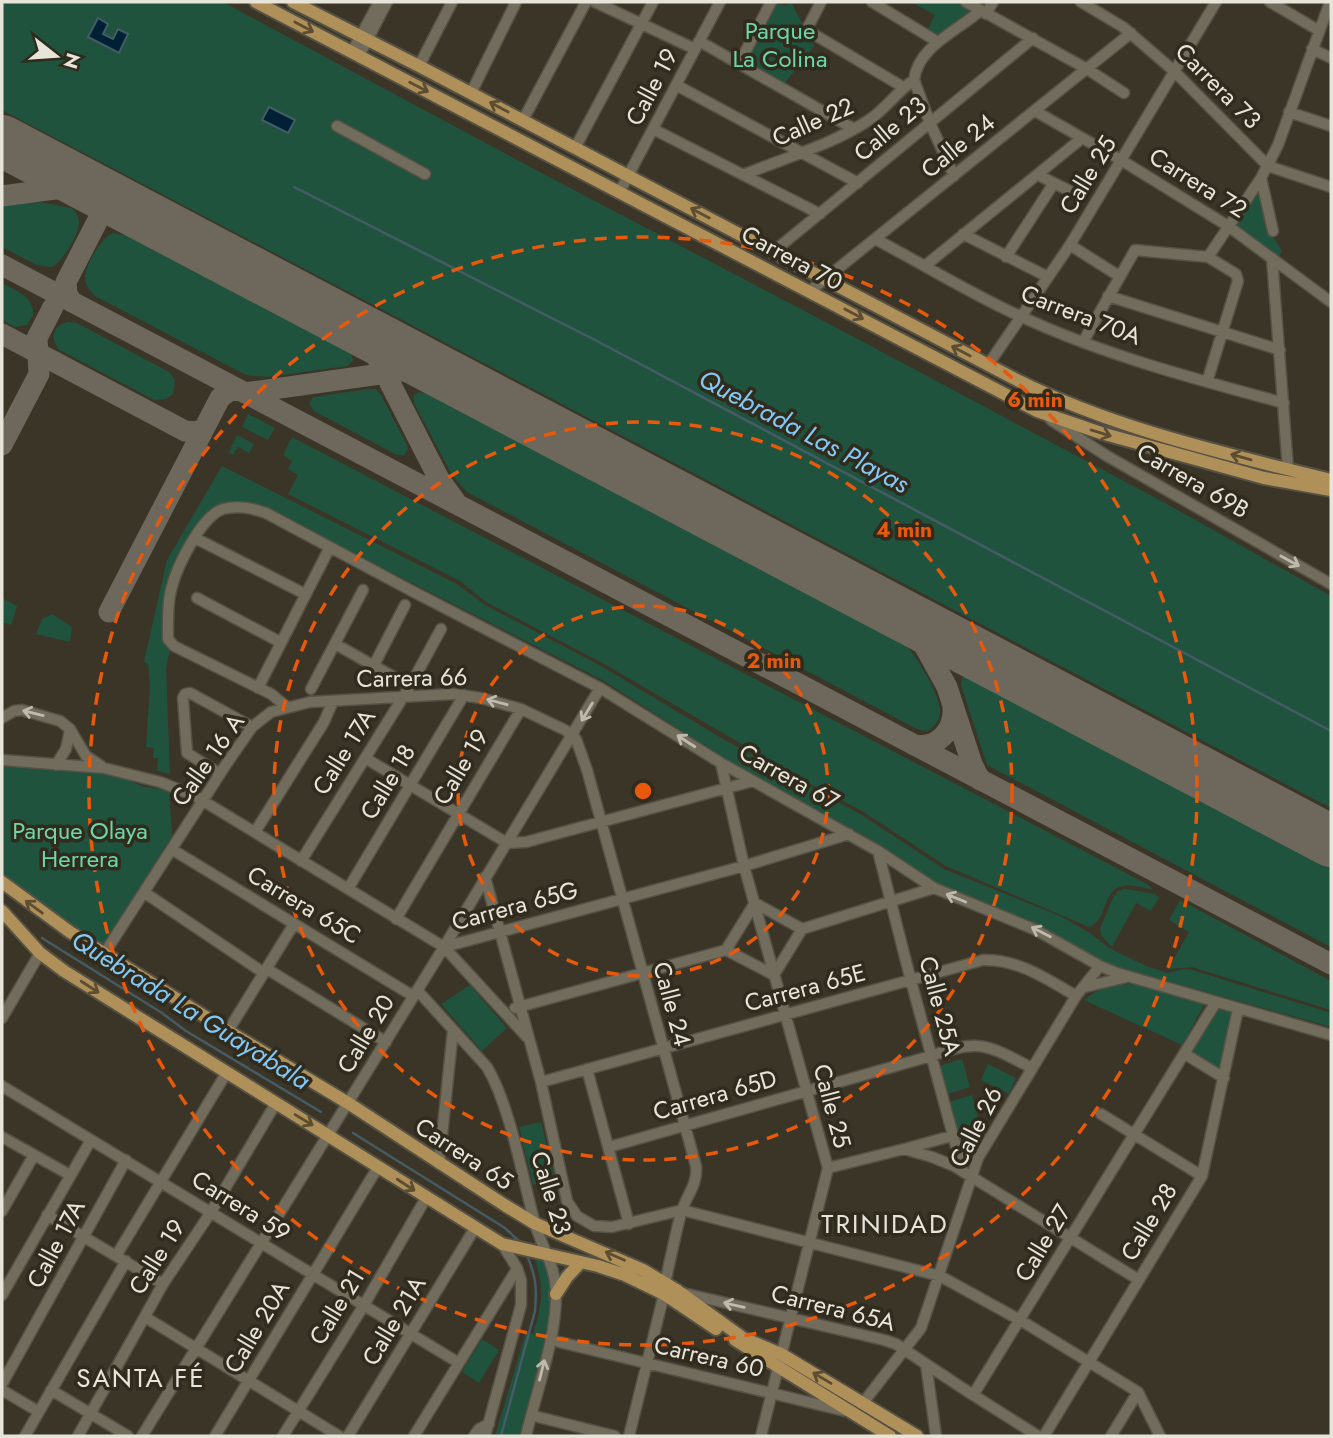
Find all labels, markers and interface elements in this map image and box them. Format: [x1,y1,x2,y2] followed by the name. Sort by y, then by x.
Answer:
[733,13,828,76] park label: Parque La Colina
[21,21,91,91] north arrow
[293,21,314,34] one-way arrow
[1167,35,1269,137] street label: Carrera 73
[617,42,687,132] street label: Calle 19
[57,50,87,72] text: N
[409,81,429,95] one-way arrow
[766,88,859,155] street label: Calle 22
[846,88,934,169] street label: Calle 23
[489,100,509,114] one-way arrow
[913,105,1002,186] street label: Calle 24
[1050,129,1125,221] street label: Calle 25
[1142,139,1254,226] street label: Carrera 72
[690,206,711,220] one-way arrow
[735,216,849,299] street label: Carrera 70
[1016,276,1147,354] street label: Carrera 70A
[843,308,864,321] one-way arrow
[951,344,972,357] one-way arrow
[692,359,917,503] water label: Quebrada Las Playas
[1007,385,1063,415] text: 6 min
[1090,428,1112,441] one-way arrow
[1131,434,1256,527] street label: Carrera 69B
[1231,450,1253,463] one-way arrow
[876,515,932,545] text: 4 min
[1280,554,1300,568] one-way arrow
[746,646,802,676] text: 2 min
[356,659,468,696] street label: Carrera 66
[486,695,509,708] one-way arrow
[579,701,593,721] one-way arrow
[303,702,384,801] street label: Calle 17A
[22,706,44,719] one-way arrow
[163,706,252,813] street label: Calle 16 A
[424,722,497,811] street label: Calle 19
[677,733,697,747] one-way arrow
[733,735,846,819] street label: Carrera 67
[351,737,424,826] street label: Calle 18
[631,779,655,803] centre of rings
[12,813,148,876] park label: Parque Olaya Herrera
[241,857,368,952] street label: Carrera 65C
[448,872,582,939] street label: Carrera 65G
[945,890,967,903] one-way arrow
[25,899,44,914] one-way arrow
[64,921,318,1099] water label: Quebrada La Guayabala
[1031,925,1052,939] one-way arrow
[910,952,971,1060] street label: Calle 25A
[740,955,869,1020] street label: Carrera 65E
[644,958,701,1050] street label: Calle 24
[80,979,99,994] one-way arrow
[328,988,403,1080] street label: Calle 20
[649,1060,781,1129] street label: Carrera 65D
[804,1060,860,1152] street label: Calle 25
[940,1080,1011,1173] street label: Calle 26
[408,1109,520,1198] street label: Carrera 65
[294,1112,313,1127] one-way arrow
[522,1147,581,1239] street label: Calle 23
[185,1161,298,1250] street label: Carrera 59
[1112,1176,1186,1267] street label: Calle 28
[395,1178,415,1192] one-way arrow
[18,1193,93,1294] street label: Calle 17A
[1006,1197,1080,1288] street label: Calle 27
[821,1205,949,1243] district label: TRINIDAD
[120,1212,193,1301] street label: Calle 19
[605,1249,626,1263] one-way arrow
[300,1262,373,1351] street label: Calle 21
[353,1269,434,1372] street label: Calle 21A
[215,1274,298,1380] street label: Calle 20A
[767,1275,899,1340] street label: Carrera 65A
[723,1297,746,1311] one-way arrow
[651,1327,767,1386] street label: Carrera 60
[76,1359,206,1397] district label: SANTA FÉ
[536,1359,549,1382] one-way arrow
[812,1371,832,1385] one-way arrow

